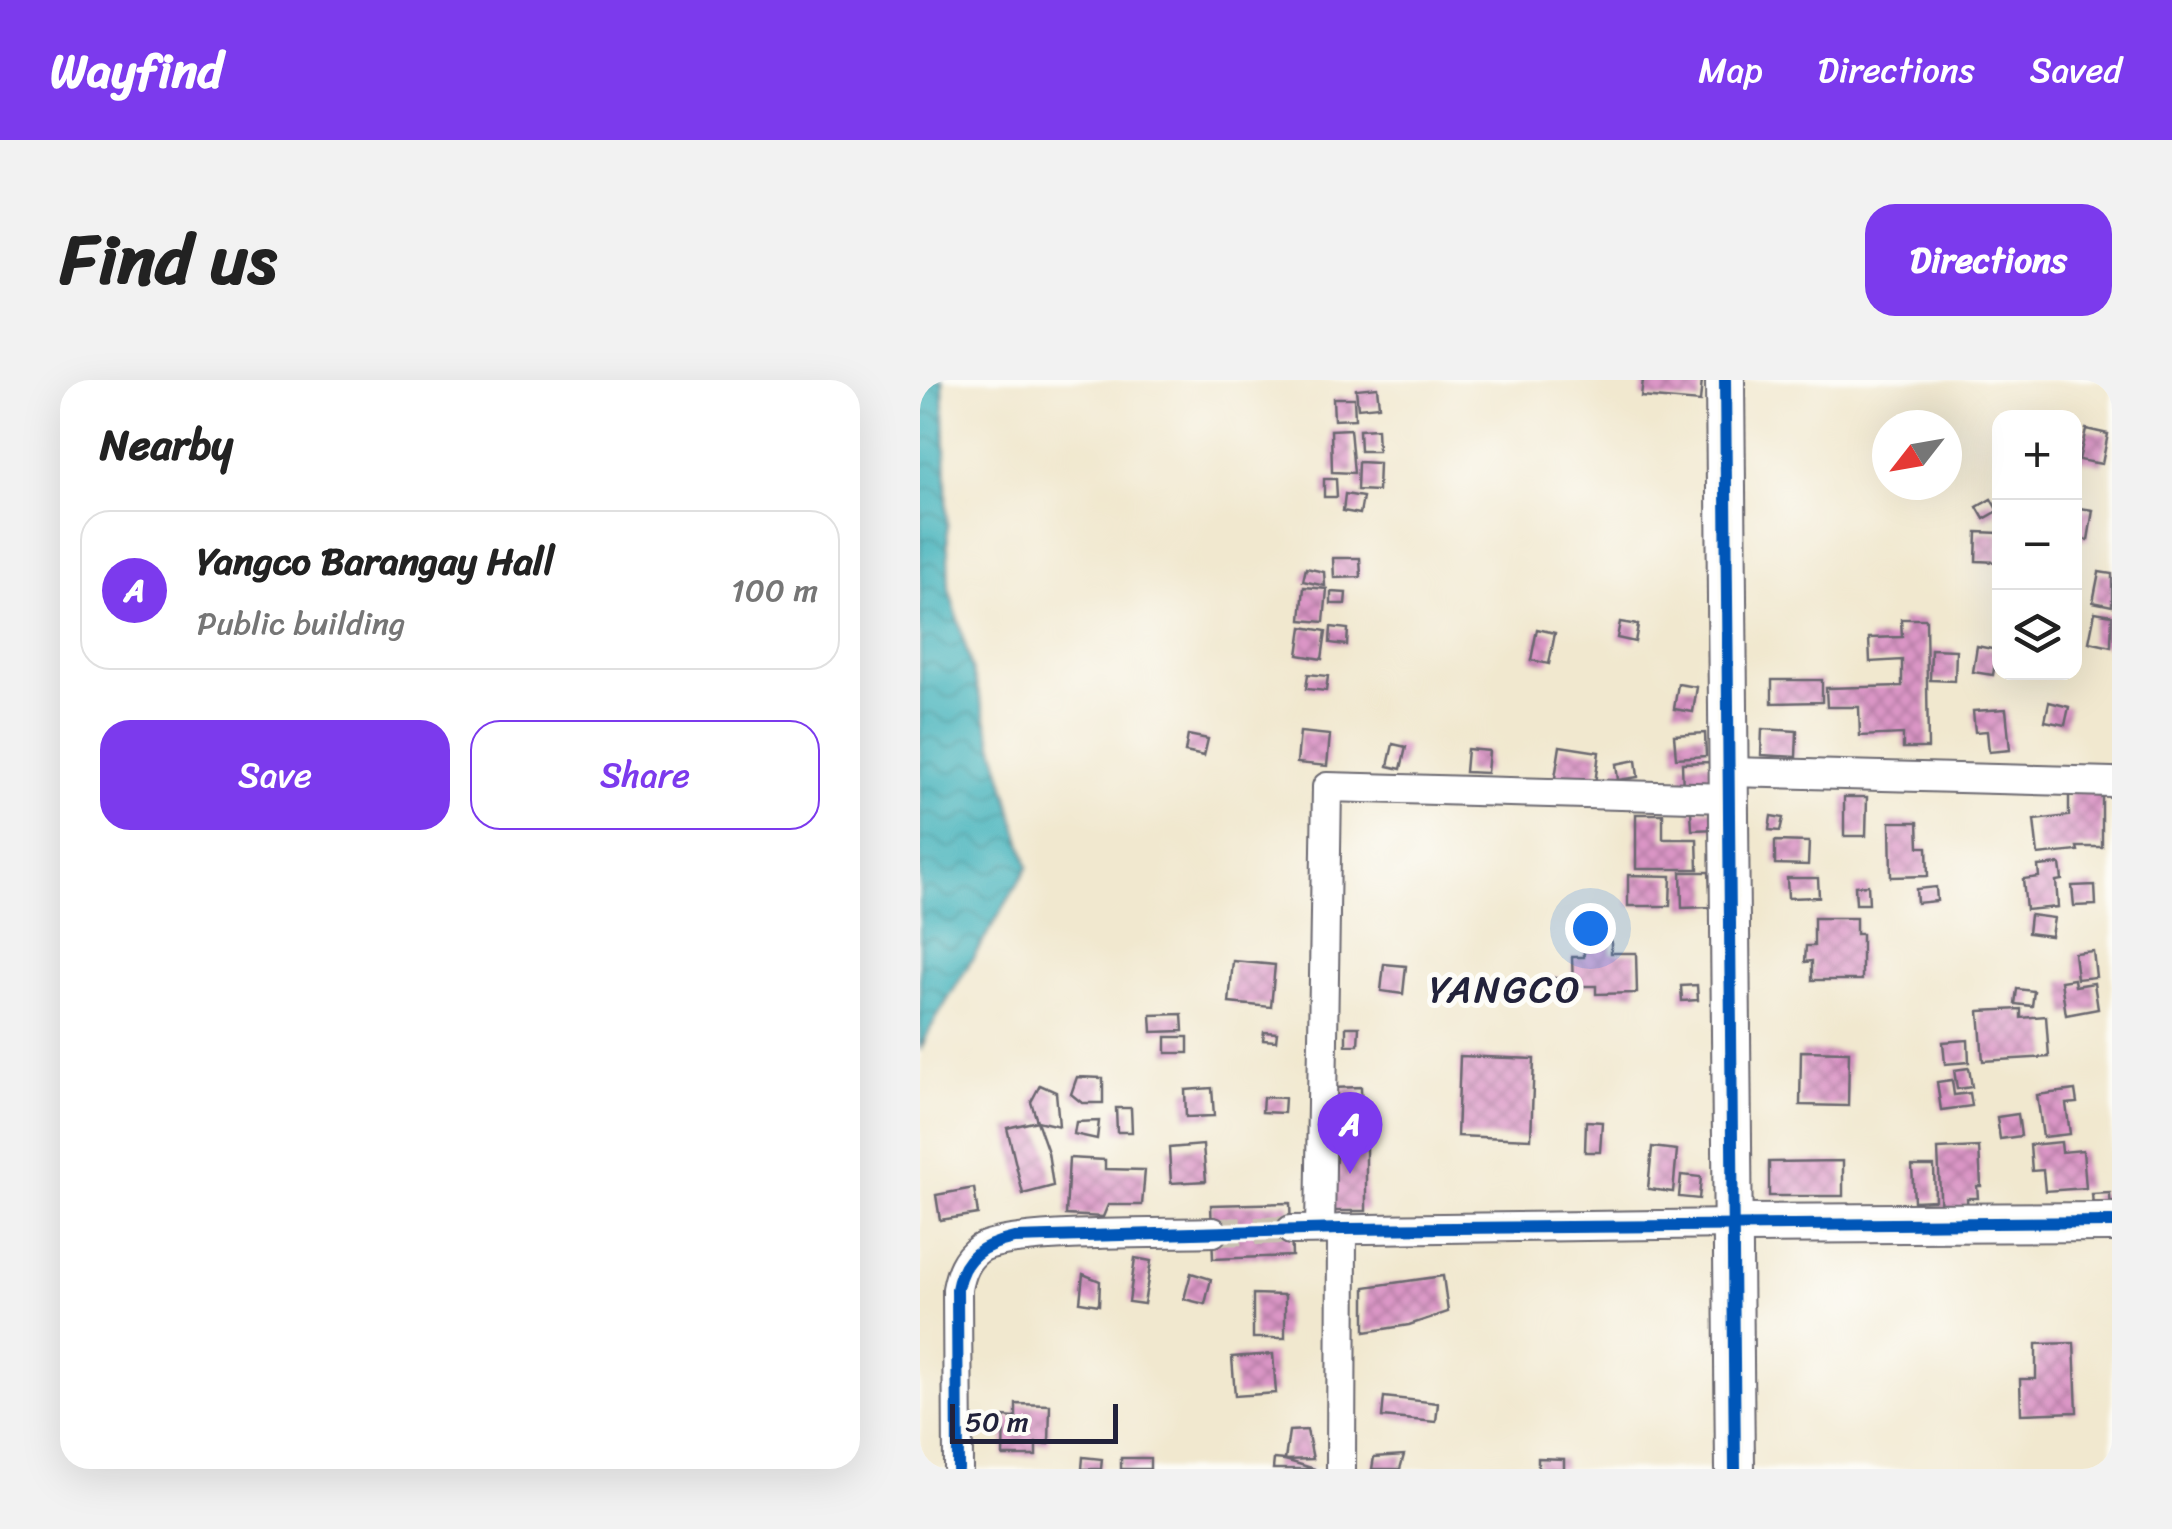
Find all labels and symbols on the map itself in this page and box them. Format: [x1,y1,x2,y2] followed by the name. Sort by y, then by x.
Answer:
[1872,410,1962,500] north arrow
[1565,903,1616,954] your location
[1430,956,1582,1023] district label: YANGCO
[1318,1092,1382,1174] pin: A
[950,1399,1118,1444] scale bar

